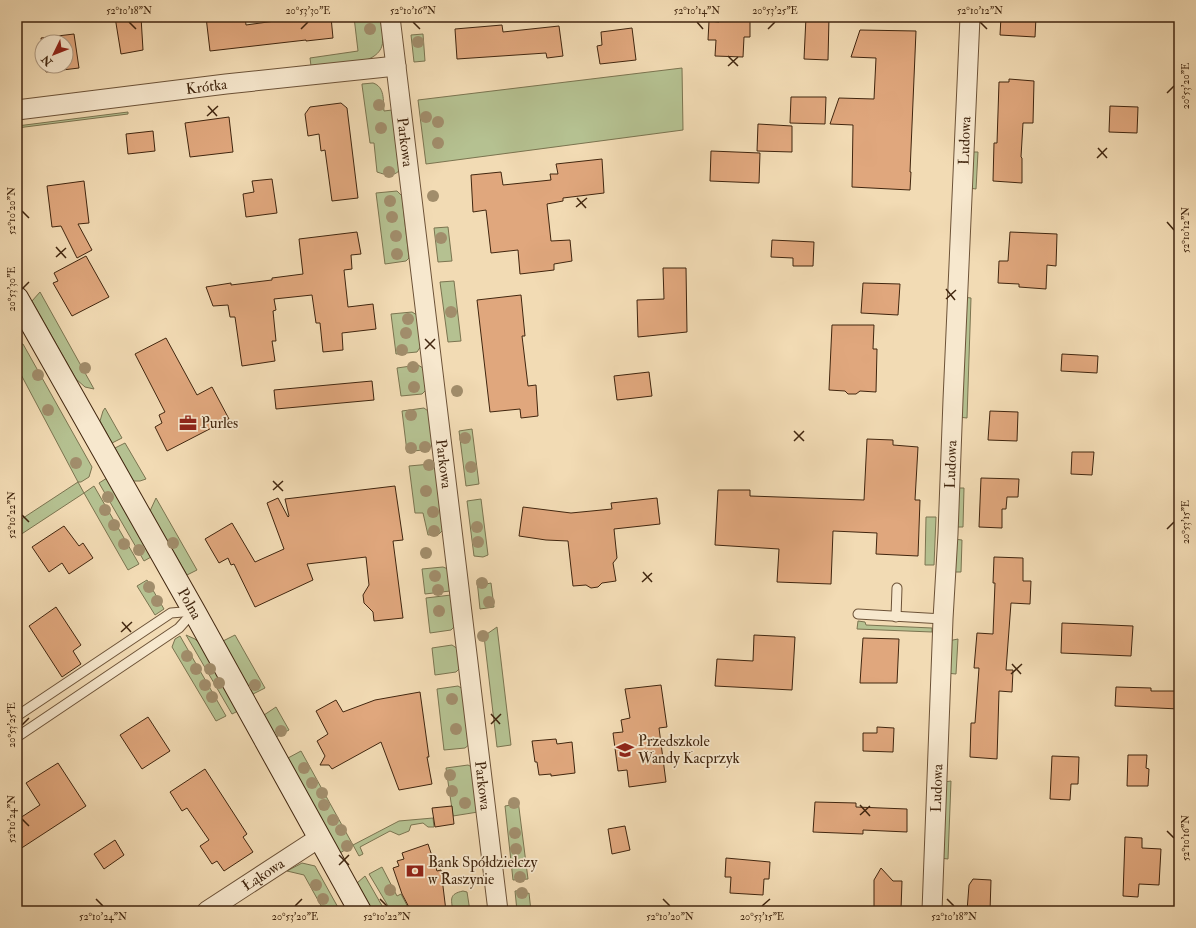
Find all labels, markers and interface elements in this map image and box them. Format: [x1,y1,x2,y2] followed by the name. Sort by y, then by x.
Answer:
[106,5,152,17] text: 52°10'18"N
[285,5,331,17] text: 20°53'30"E
[390,5,436,17] text: 52°10'16"N
[674,5,720,17] text: 52°10'14"N
[752,5,798,17] text: 20°53'25"E
[957,5,1003,17] text: 52°10'12"N
[34,34,74,74] north arrow
[38,52,56,69] text: N
[1180,63,1192,109] text: 20°53'20"E
[185,75,229,99] street label: Krótka
[954,115,976,165] street label: Ludowa
[392,116,417,169] street label: Parkowa
[6,187,18,235] text: 52°10'20"N
[1180,207,1192,253] text: 52°10'12"N
[6,266,18,312] text: 20°53'30"E
[178,413,198,433] office icon: Purles
[201,414,238,433] place label: Purles
[431,438,456,490] street label: Parkowa
[941,439,962,489] street label: Ludowa
[6,491,18,539] text: 52°10'22"N
[1180,500,1192,544] text: 20°53'15"E
[173,585,206,624] street label: Polna
[6,702,18,748] text: 20°53'25"E
[637,732,740,769] place label: Przedszkole Wandy Kacprzyk
[615,740,635,760] school or university icon: Przedszkole Wandy Kacprzyk
[470,760,495,812] street label: Parkowa
[927,763,948,813] street label: Ludowa
[6,795,18,843] text: 52°10'24"N
[1180,815,1192,861] text: 52°10'16"N
[428,853,538,889] place label: Bank Spółdzielczy w Raszynie
[239,854,289,895] street label: Łąkowa
[405,861,425,881] bank icon: Bank Spółdzielczy w Raszynie
[79,911,127,923] text: 52°10'24"N
[272,911,318,923] text: 20°53'20"E
[363,911,411,923] text: 52°10'22"N
[646,911,694,923] text: 52°10'20"N
[740,911,784,923] text: 20°53'15"E
[931,911,977,923] text: 52°10'18"N

